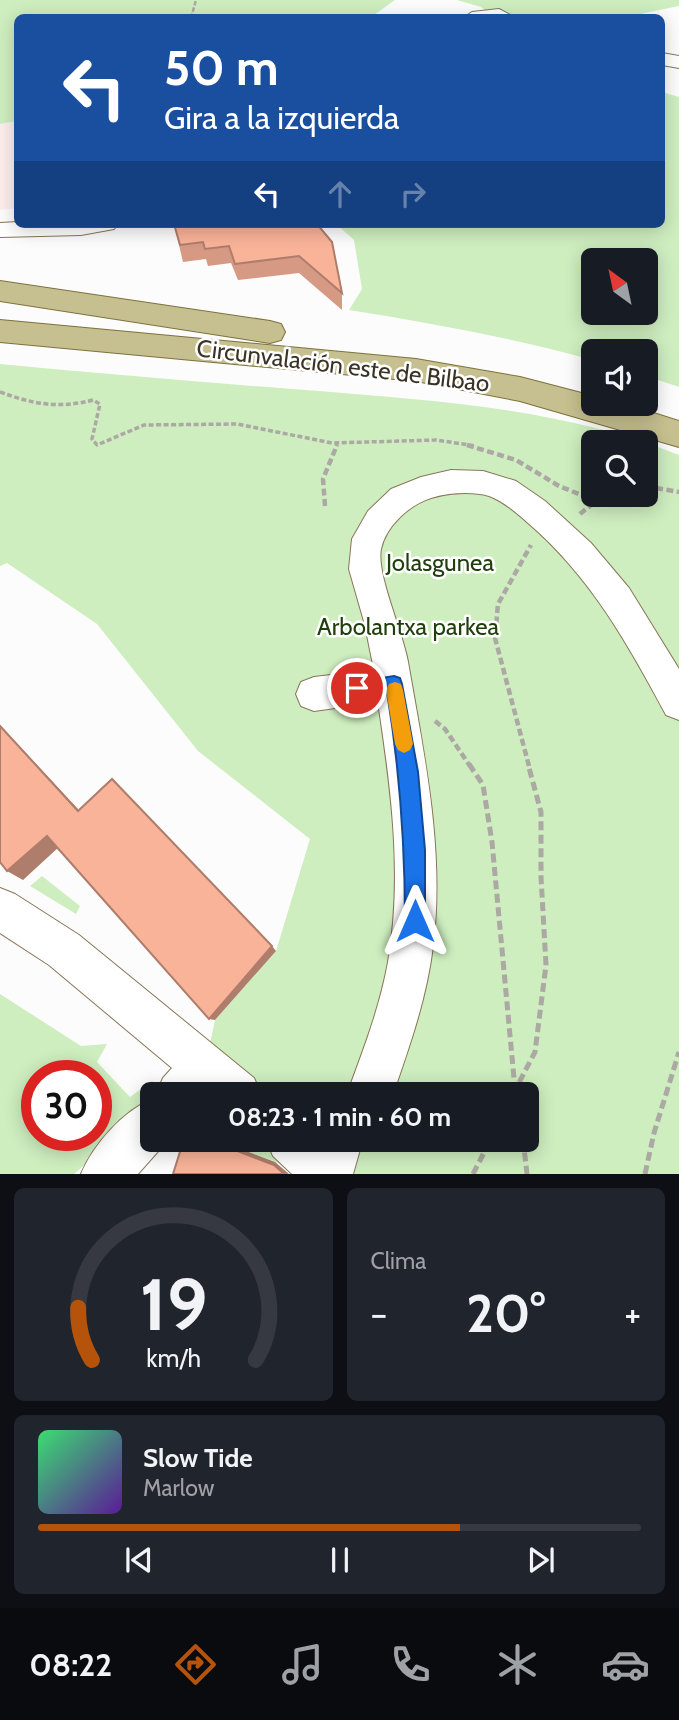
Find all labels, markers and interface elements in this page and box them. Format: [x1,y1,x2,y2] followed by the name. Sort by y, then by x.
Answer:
[164,38,279,97] text: 50 m
[49,42,140,133] icon: left
[164,98,399,137] text: Gira a la izquierda
[248,175,286,213] icon: left
[321,175,359,213] icon: ahead
[394,175,432,213] icon: right
[581,248,658,326] north arrow
[581,248,658,507] map controls
[195,333,491,398] street label: Circunvalación este de Bilbao
[581,339,658,416] button: sound
[581,430,658,507] button: search
[385,548,494,577] park label: Jolasgunea
[317,612,500,641] park label: Arbolantxa parkea
[327,658,387,718] pin
[338,669,376,707] icon: arrive
[378,884,452,958] position arrow
[21,1060,112,1151] speed limit sign: 30
[228,1101,451,1133] text: 08:23 · 1 min · 60 m
[371,1247,426,1275] text: Clima
[139,1261,207,1349] text: 19
[466,1282,545,1345] text: 20°
[371,1290,387,1337] text: −
[624,1290,641,1337] text: +
[146,1343,201,1373] text: km/h
[143,1442,253,1474] text: Slow Tide
[143,1474,214,1502] text: Marlow
[120,1541,158,1579] icon: previous
[321,1541,359,1579] icon: pause
[522,1541,560,1579] icon: next
[171,1640,220,1689] icon: directions
[278,1640,327,1689] icon: music
[386,1640,435,1689] icon: phone
[493,1640,542,1689] icon: climate
[601,1640,650,1689] icon: car
[29,1645,112,1684] text: 08:22

